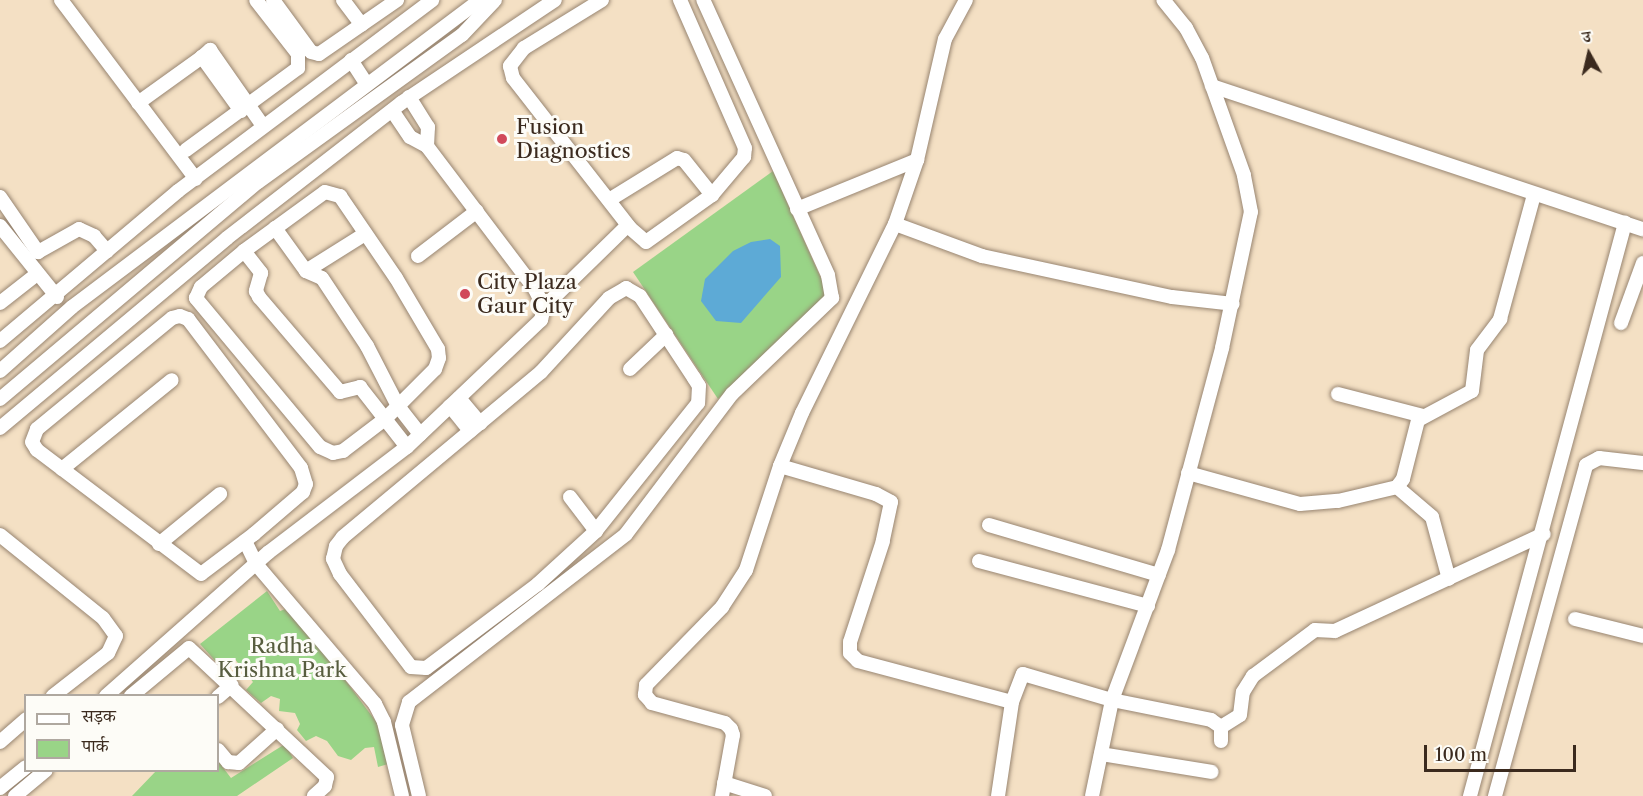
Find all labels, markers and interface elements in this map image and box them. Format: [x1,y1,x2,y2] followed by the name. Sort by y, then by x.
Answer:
[1559,24,1619,84] north arrow
[1581,26,1592,47] text: उ
[516,114,631,164] place label: Fusion Diagnostics
[493,130,511,148] marker: Fusion Diagnostics
[477,269,577,319] place label: City Plaza Gaur City
[458,287,472,301] marker: City Plaza Gaur City
[217,633,347,683] park label: Radha Krishna Park
[24,694,219,772] legend
[82,705,116,727] text: सड़क
[1427,733,1578,771] scale bar
[82,735,109,757] text: पार्क
[1435,744,1487,766] text: 100 m

